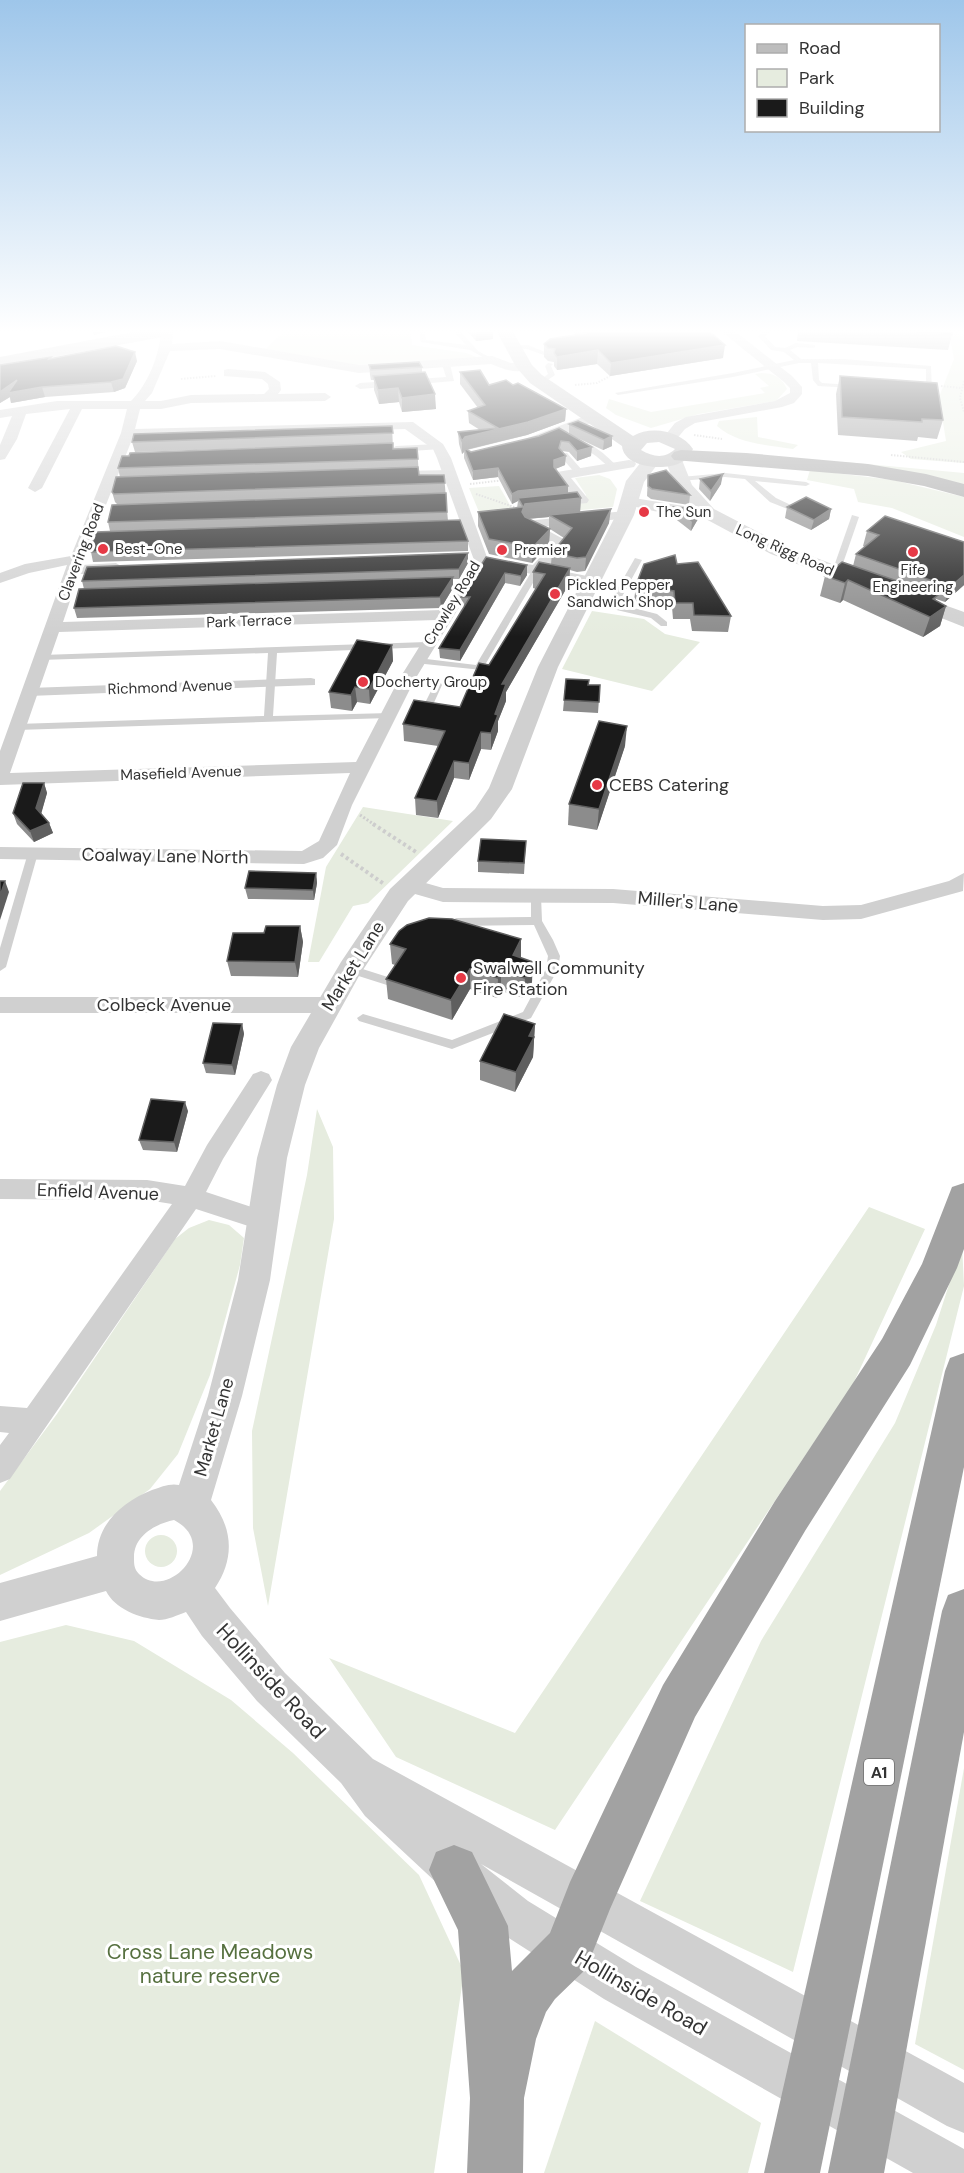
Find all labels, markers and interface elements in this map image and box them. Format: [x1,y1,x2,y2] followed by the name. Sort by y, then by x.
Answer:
[745,24,940,132] legend
[799,36,841,60] text: Road
[799,66,835,90] text: Park
[799,96,864,120] text: Building
[53,500,109,604] street label: Clavering Road
[656,502,711,522] place label: The Sun
[637,505,651,519] marker: The Sun
[733,519,837,581] street label: Long Rigg Road
[115,539,183,559] place label: Best-One
[514,540,568,560] place label: Premier
[96,542,110,556] marker: Best-One
[495,543,509,557] marker: Premier
[906,545,920,559] marker: Fife Engineering
[419,557,485,649] street label: Crowley Road
[873,560,953,597] place label: Fife Engineering
[567,575,674,612] place label: Pickled Pepper Sandwich Shop
[548,587,562,601] marker: Pickled Pepper Sandwich Shop
[206,610,292,632] street label: Park Terrace
[375,672,487,692] place label: Docherty Group
[107,675,233,699] street label: Richmond Avenue
[356,675,370,689] marker: Docherty Group
[120,761,242,785] street label: Masefield Avenue
[609,773,729,797] place label: CEBS Catering
[590,778,604,792] marker: CEBS Catering
[81,843,249,869] street label: Coalway Lane North
[637,886,739,918] street label: Miller's Lane
[316,917,390,1015] street label: Market Lane
[473,956,645,1001] place label: Swalwell Community Fire Station
[454,971,468,985] marker: Swalwell Community Fire Station
[97,993,231,1017] street label: Colbeck Avenue
[37,1178,159,1206] street label: Enfield Avenue
[188,1375,240,1479] street label: Market Lane
[210,1617,332,1745] street label: Hollinside Road
[864,1759,894,1785] road number: A1
[107,1938,313,1990] park label: Cross Lane Meadows nature reserve
[570,1944,712,2042] street label: Hollinside Road

